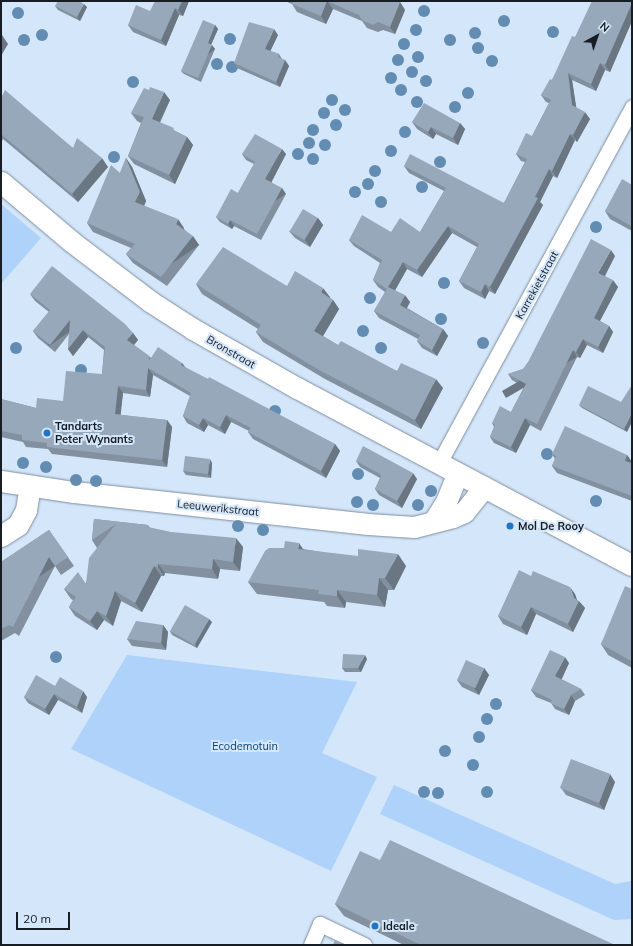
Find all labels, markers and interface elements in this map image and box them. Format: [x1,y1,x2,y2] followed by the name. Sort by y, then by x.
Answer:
[577,16,617,56] north arrow
[597,19,612,35] text: N
[513,249,561,321] street label: Karrekietstraat
[204,333,258,371] street label: Bronstraat
[55,420,133,446] place label: Tandarts Peter Wynants
[42,428,52,438] marker: Tandarts Peter Wynants
[176,497,260,519] street label: Leeuwerikstraat
[518,519,584,533] place label: Mol De Rooy
[505,521,515,531] marker: Mol De Rooy
[212,739,278,753] park label: Ecodemotuin
[18,904,72,930] scale bar
[23,911,51,926] text: 20 m
[383,919,415,933] place label: Ideale
[370,921,380,931] marker: Ideale

